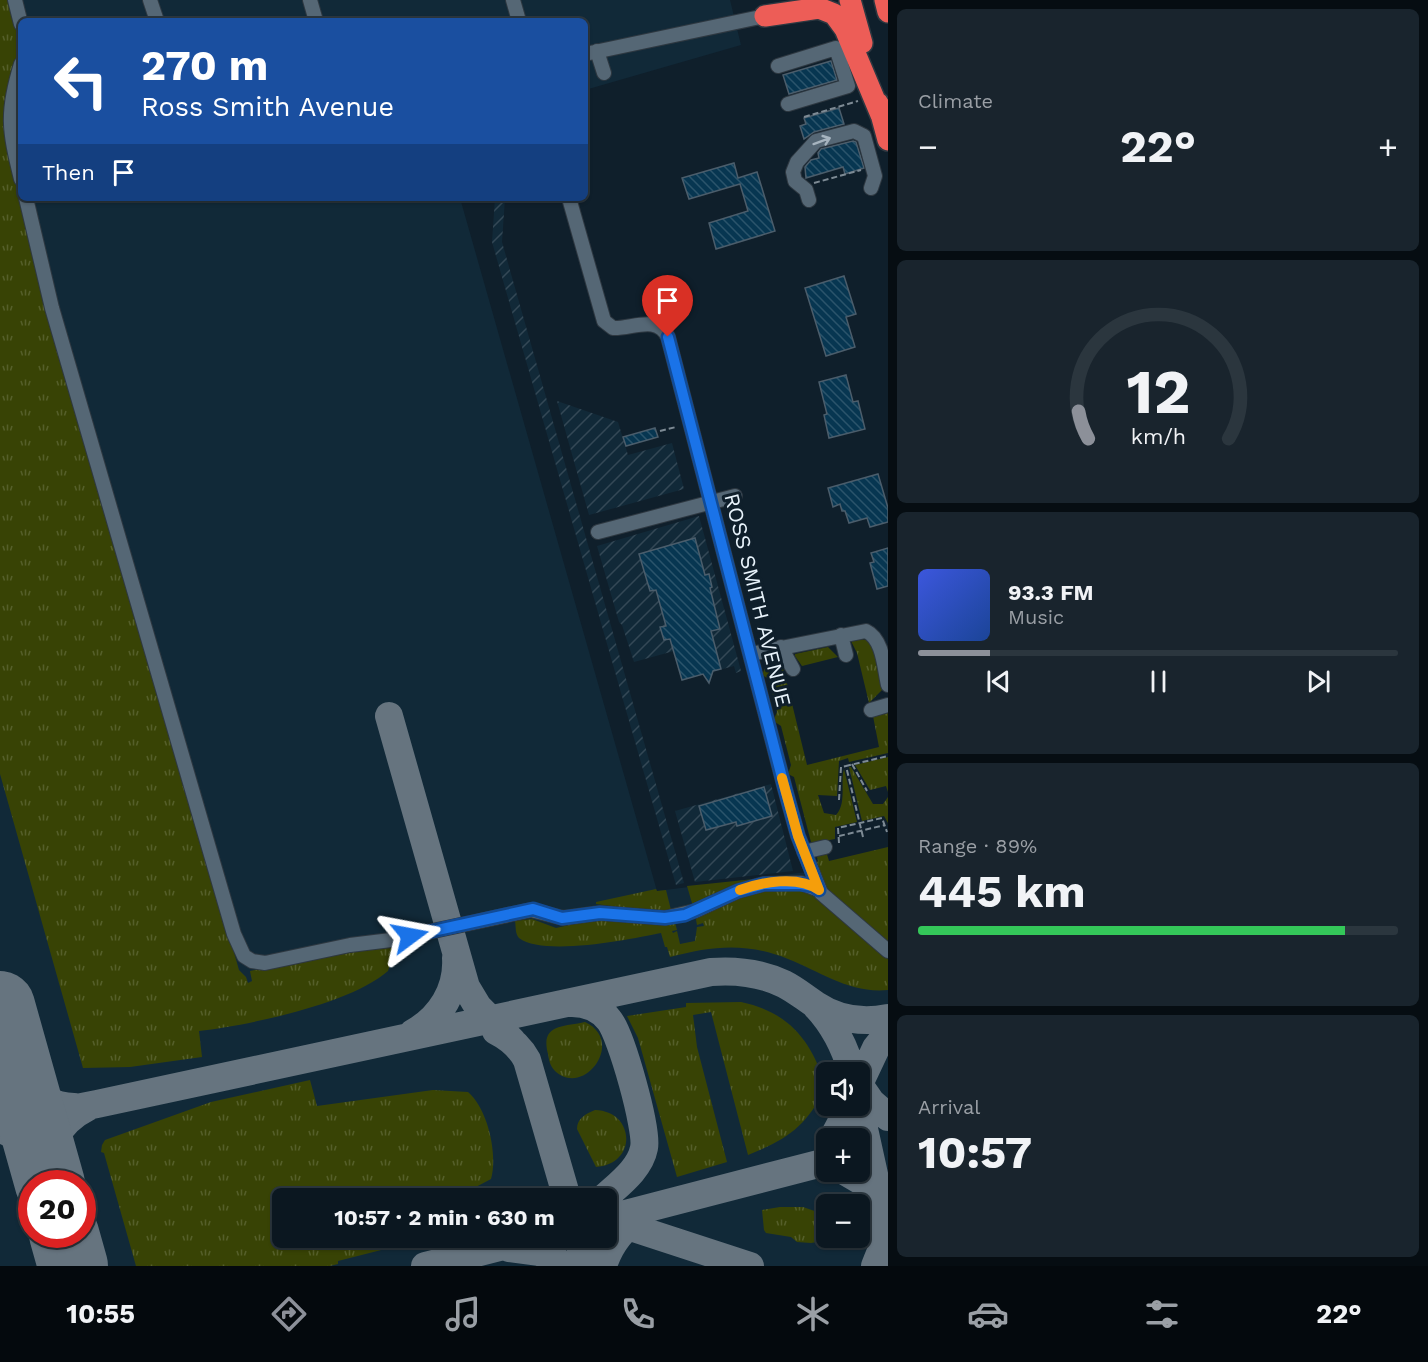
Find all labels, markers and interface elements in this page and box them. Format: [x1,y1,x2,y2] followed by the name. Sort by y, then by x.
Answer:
[141,41,268,90] text: 270 m
[42,42,120,120] icon: left
[918,89,993,113] text: Climate
[141,91,394,123] text: Ross Smith Avenue
[1120,120,1196,173] text: 22°
[918,127,938,166] text: −
[1378,127,1398,166] text: +
[813,134,831,145] one-way arrow
[107,156,140,189] icon: arrive
[42,160,95,185] text: Then
[642,275,693,337] pin
[651,284,684,317] icon: arrive
[1126,355,1190,428] text: 12
[1130,424,1186,449] text: km/h
[719,491,797,709] street label: ROSS SMITH AVENUE
[1008,580,1094,605] text: 93.3 FM
[1008,605,1064,629] text: Music
[982,665,1015,698] icon: previous
[1142,665,1175,698] icon: pause
[1302,665,1335,698] icon: next
[918,834,1037,858] text: Range · 89%
[918,865,1086,918] text: 445 km
[378,904,442,968] position arrow
[816,1062,870,1248] map controls
[816,1062,870,1116] button: sound
[918,1095,980,1119] text: Arrival
[918,1126,1032,1179] text: 10:57
[816,1128,870,1182] button: +
[18,1170,96,1248] speed limit sign: 20
[816,1194,870,1248] button: −
[334,1205,555,1230] text: 10:57 · 2 min · 630 m
[268,1293,310,1335] icon: directions
[442,1293,484,1335] icon: music
[617,1293,659,1335] icon: phone
[792,1293,834,1335] icon: climate
[967,1293,1009,1335] icon: car
[1141,1293,1183,1335] icon: filters
[66,1298,135,1330] text: 10:55
[1316,1298,1362,1330] text: 22°

